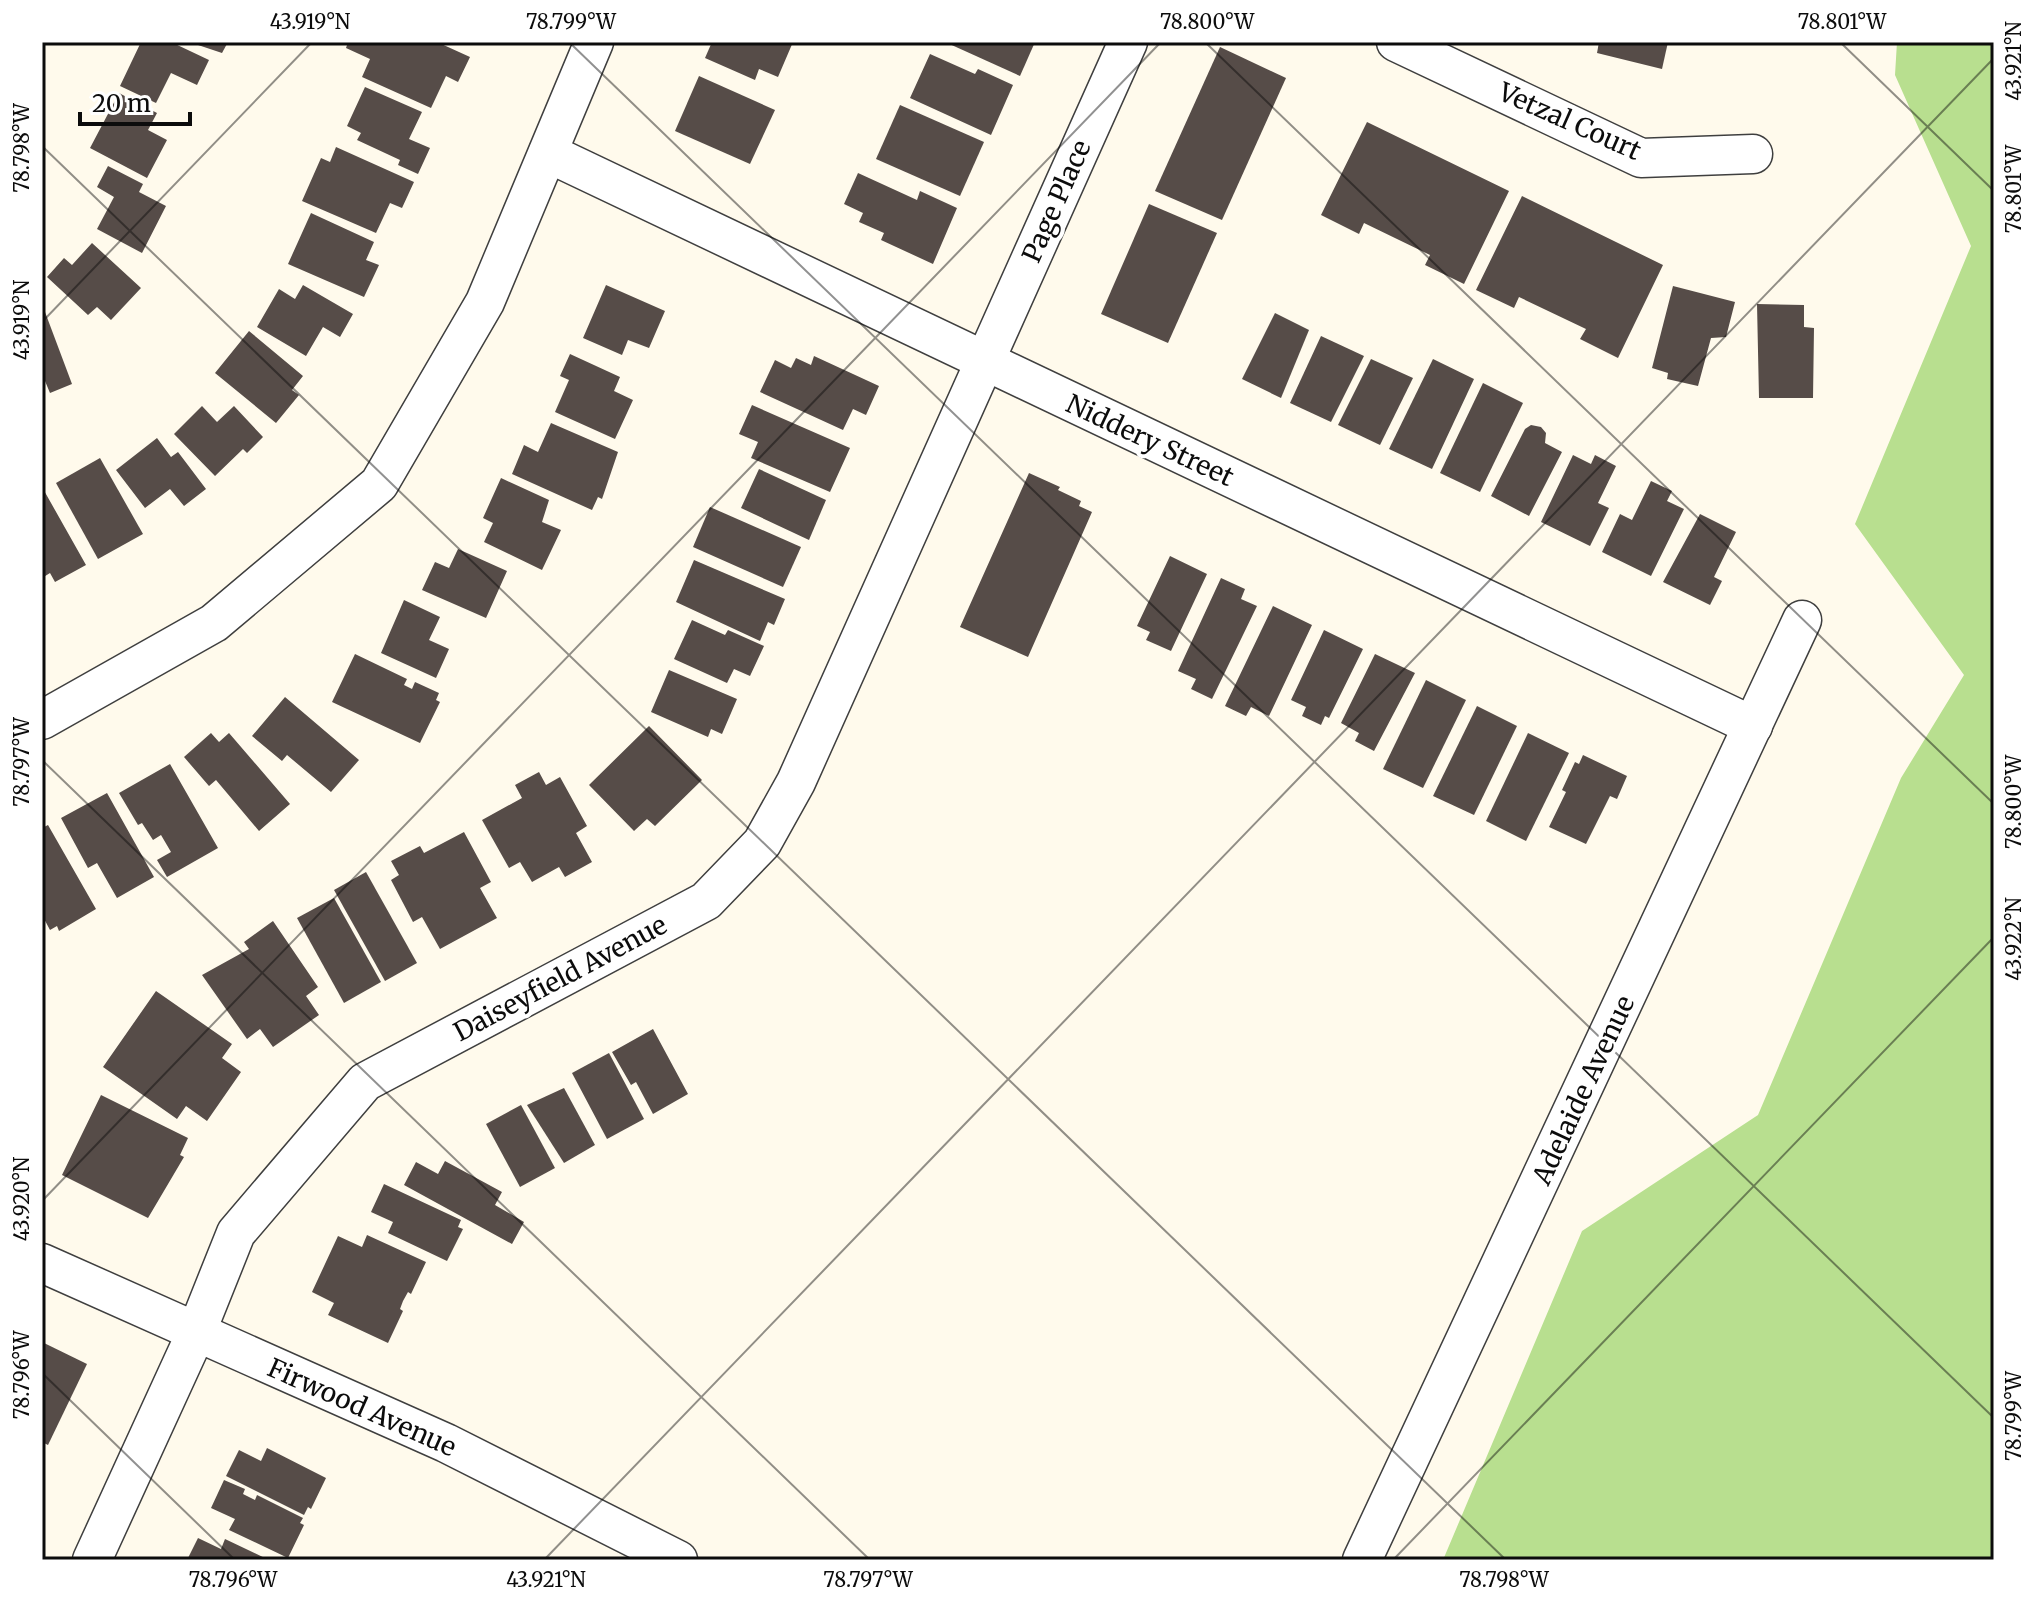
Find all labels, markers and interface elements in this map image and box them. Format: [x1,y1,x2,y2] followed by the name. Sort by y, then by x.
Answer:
[270,9,351,34] text: 43.919°N
[526,9,617,34] text: 78.799°W
[1160,9,1255,34] text: 78.800°W
[1798,9,1887,34] text: 78.801°W
[2001,21,2026,101] text: 43.921°N
[1493,75,1646,167] street label: Vetzal Court
[80,76,190,126] scale bar
[92,88,151,119] text: 20 m
[9,102,34,193] text: 78.798°W
[1014,135,1098,267] street label: Page Place
[2001,144,2026,233] text: 78.801°W
[9,279,34,360] text: 43.919°N
[1061,387,1239,493] street label: Niddery Street
[9,716,34,807] text: 78.797°W
[2001,754,2026,849] text: 78.800°W
[2001,897,2026,981] text: 43.922°N
[448,908,672,1048] street label: Daiseyfield Avenue
[1524,990,1641,1191] street label: Adelaide Avenue
[9,1156,34,1241] text: 43.920°N
[9,1330,34,1419] text: 78.796°W
[263,1351,461,1463] street label: Firwood Avenue
[2001,1370,2026,1461] text: 78.799°W
[189,1567,278,1592] text: 78.796°W
[506,1567,586,1592] text: 43.921°N
[823,1567,914,1592] text: 78.797°W
[1459,1567,1550,1592] text: 78.798°W

